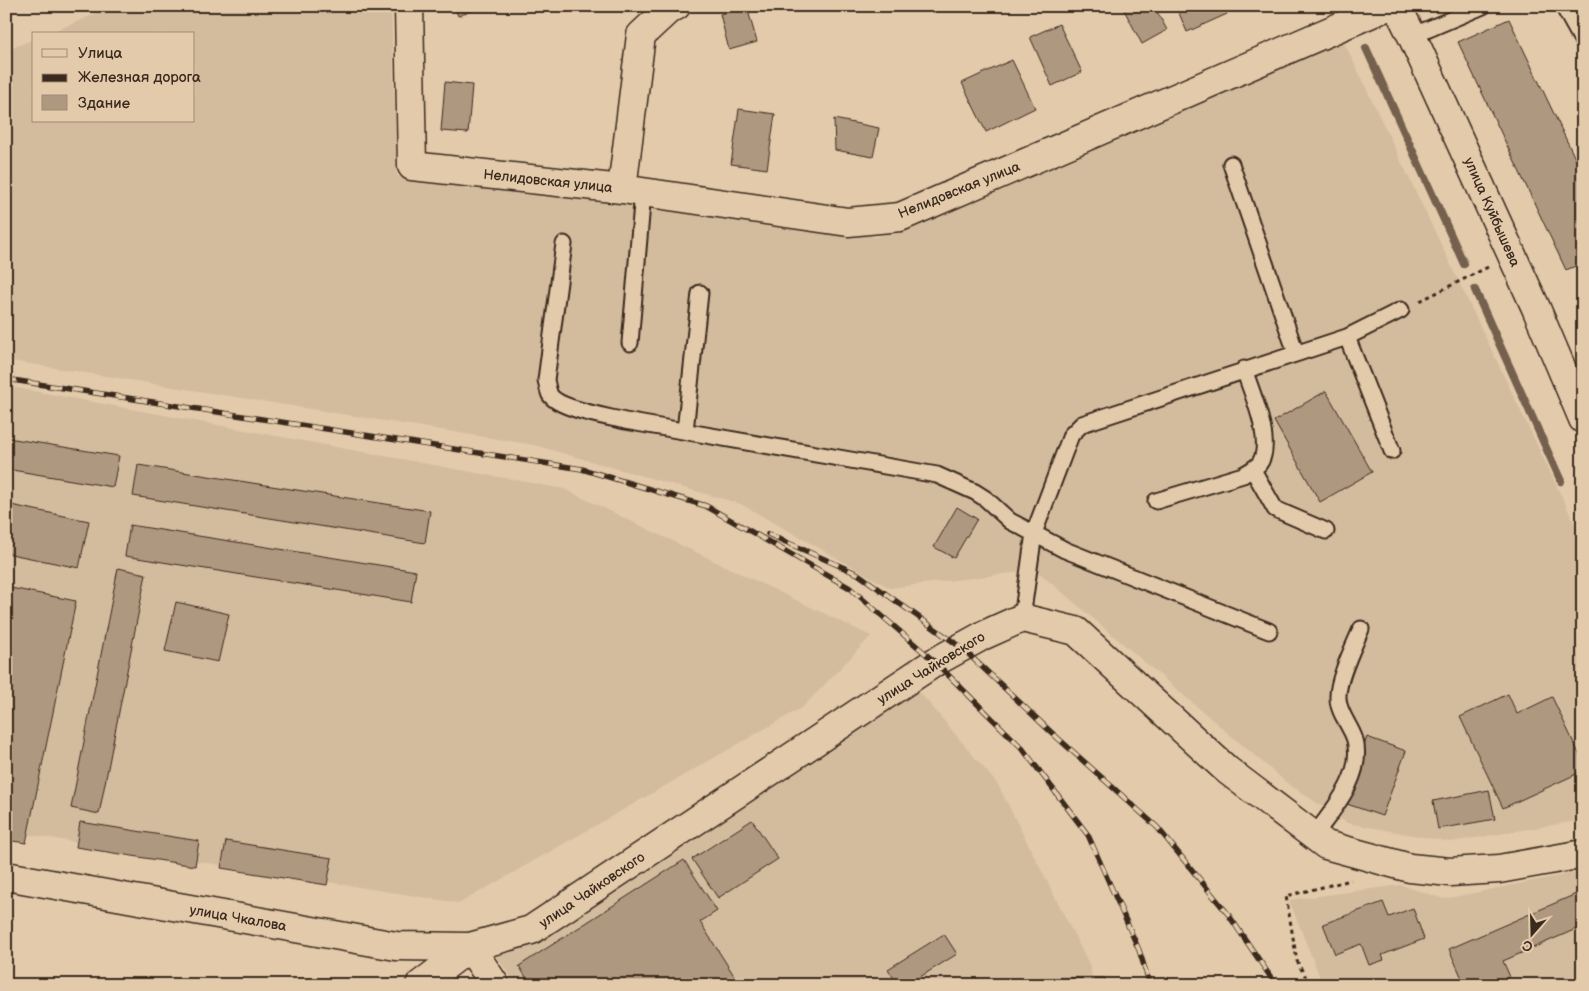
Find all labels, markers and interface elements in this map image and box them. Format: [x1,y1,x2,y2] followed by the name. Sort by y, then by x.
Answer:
[32,32,195,122] legend
[78,44,123,63] text: Улица
[78,68,201,87] text: Железная дорога
[78,94,130,113] text: Здание
[1460,155,1524,270] street label: улица Куйбышева
[896,158,1023,222] street label: Нелидовская улица
[483,166,614,196] street label: Нелидовская улица
[874,628,988,708] street label: улица Чайковского
[536,848,648,932] street label: улица Чайковского
[188,901,289,935] street label: улица Чкалова
[1506,908,1556,958] north arrow
[1520,936,1535,955] text: С

